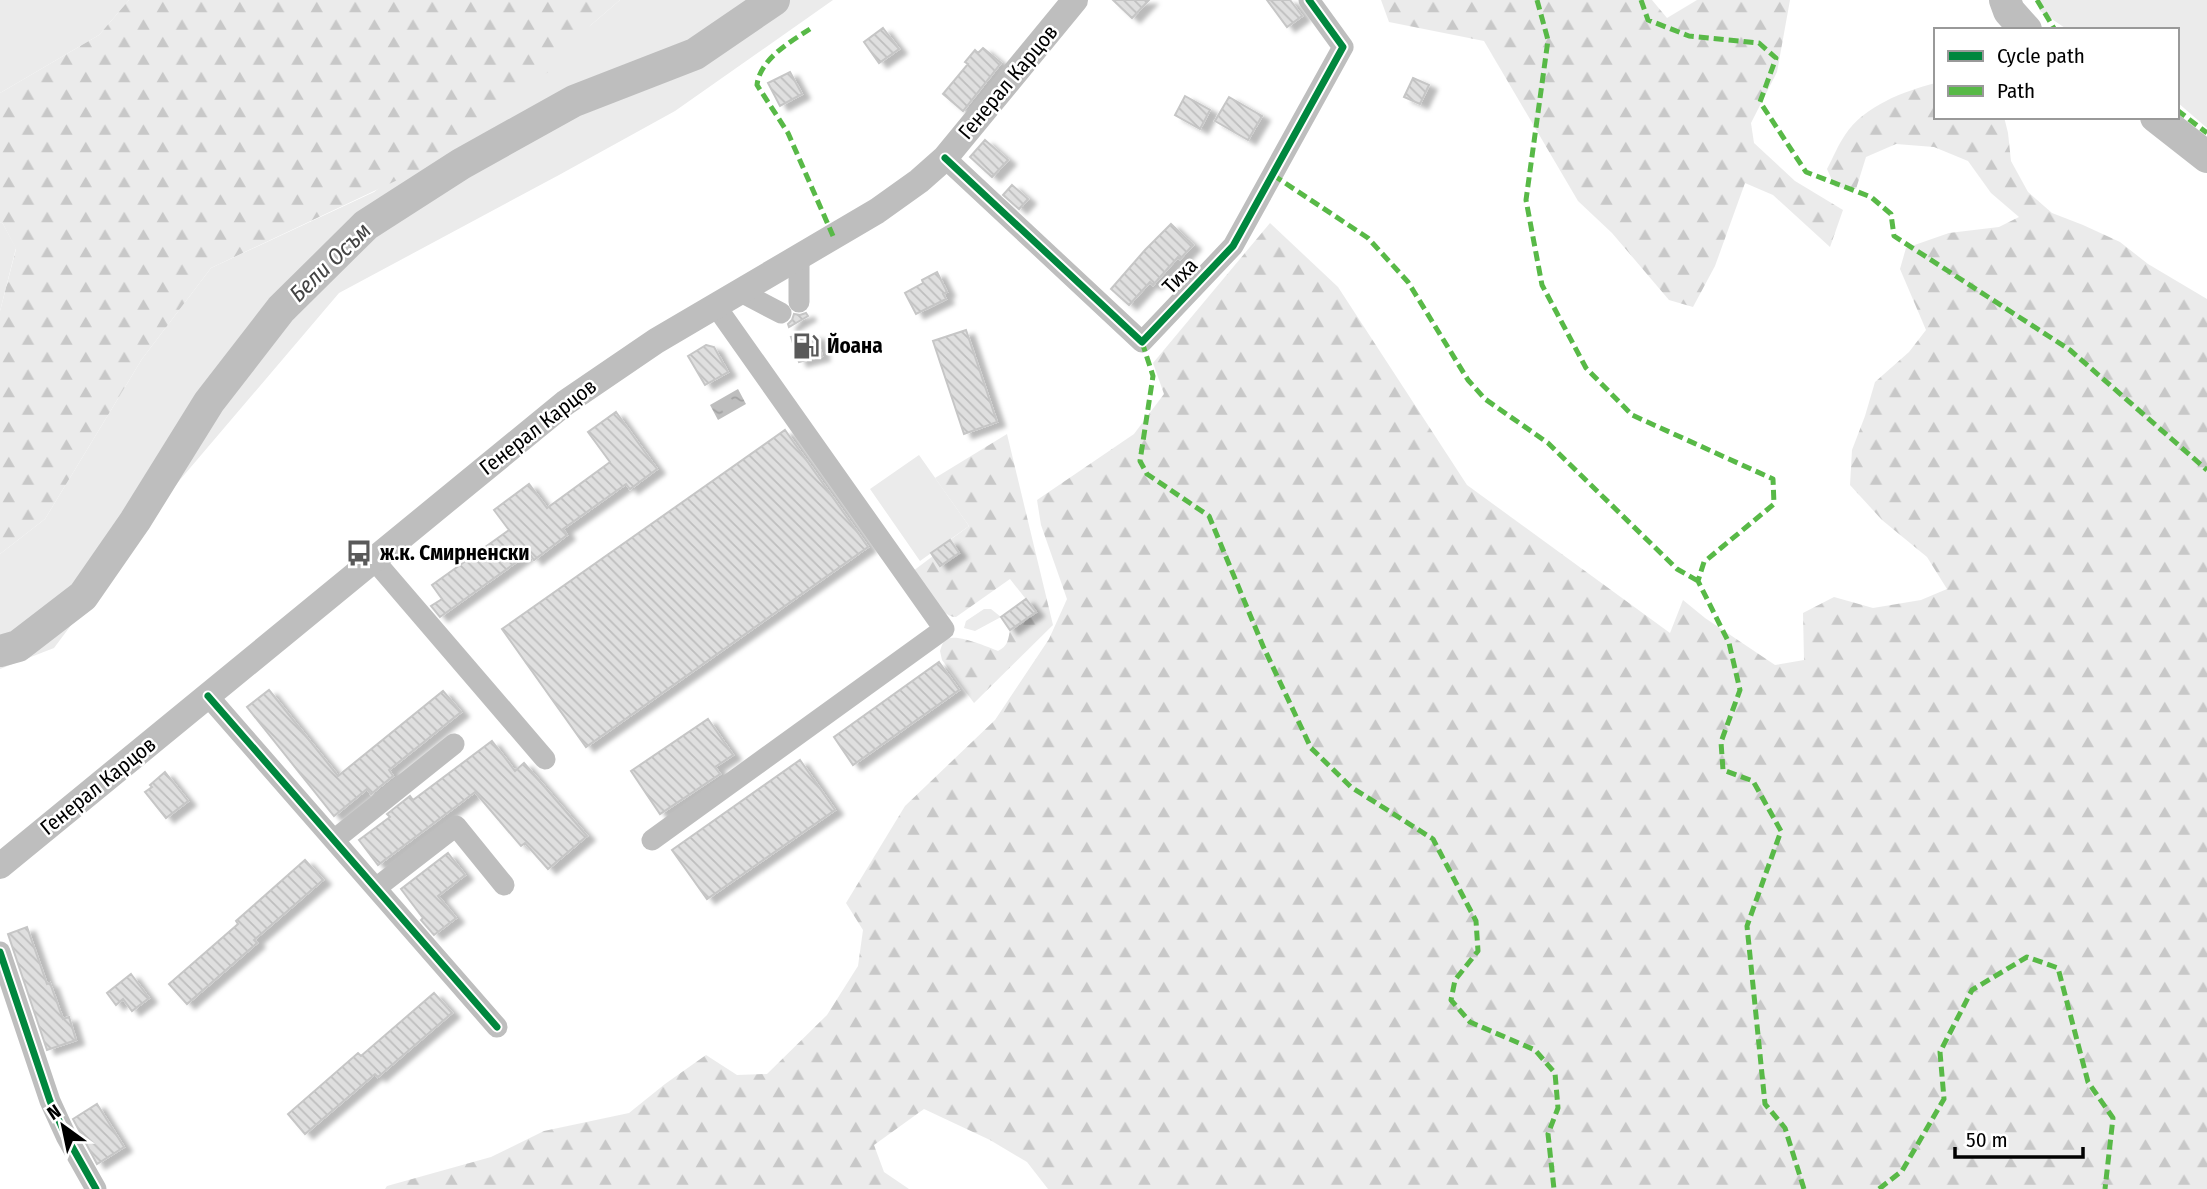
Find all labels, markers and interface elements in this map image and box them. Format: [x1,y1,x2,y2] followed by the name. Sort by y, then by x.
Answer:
[953,19,1063,145] street label: Генерал Карцов
[1934,28,2179,119] legend
[1997,43,2085,69] text: Cycle path
[1997,78,2035,104] text: Path
[284,216,376,308] water label: Бели Осъм
[1157,253,1203,299] street label: Тиха
[791,331,821,361] fuel station icon: Йоана
[827,332,883,359] place label: Йоана
[474,373,602,481] street label: Генерал Карцов
[344,538,374,568] bus stop icon: ж.к. Смирненски
[379,540,530,566] place label: ж.к. Смирненски
[35,731,161,841] street label: Генерал Карцов
[28,1091,98,1161] north arrow
[43,1099,65,1125] text: N
[1955,1116,2083,1160] scale bar
[1966,1127,2008,1153] text: 50 m

